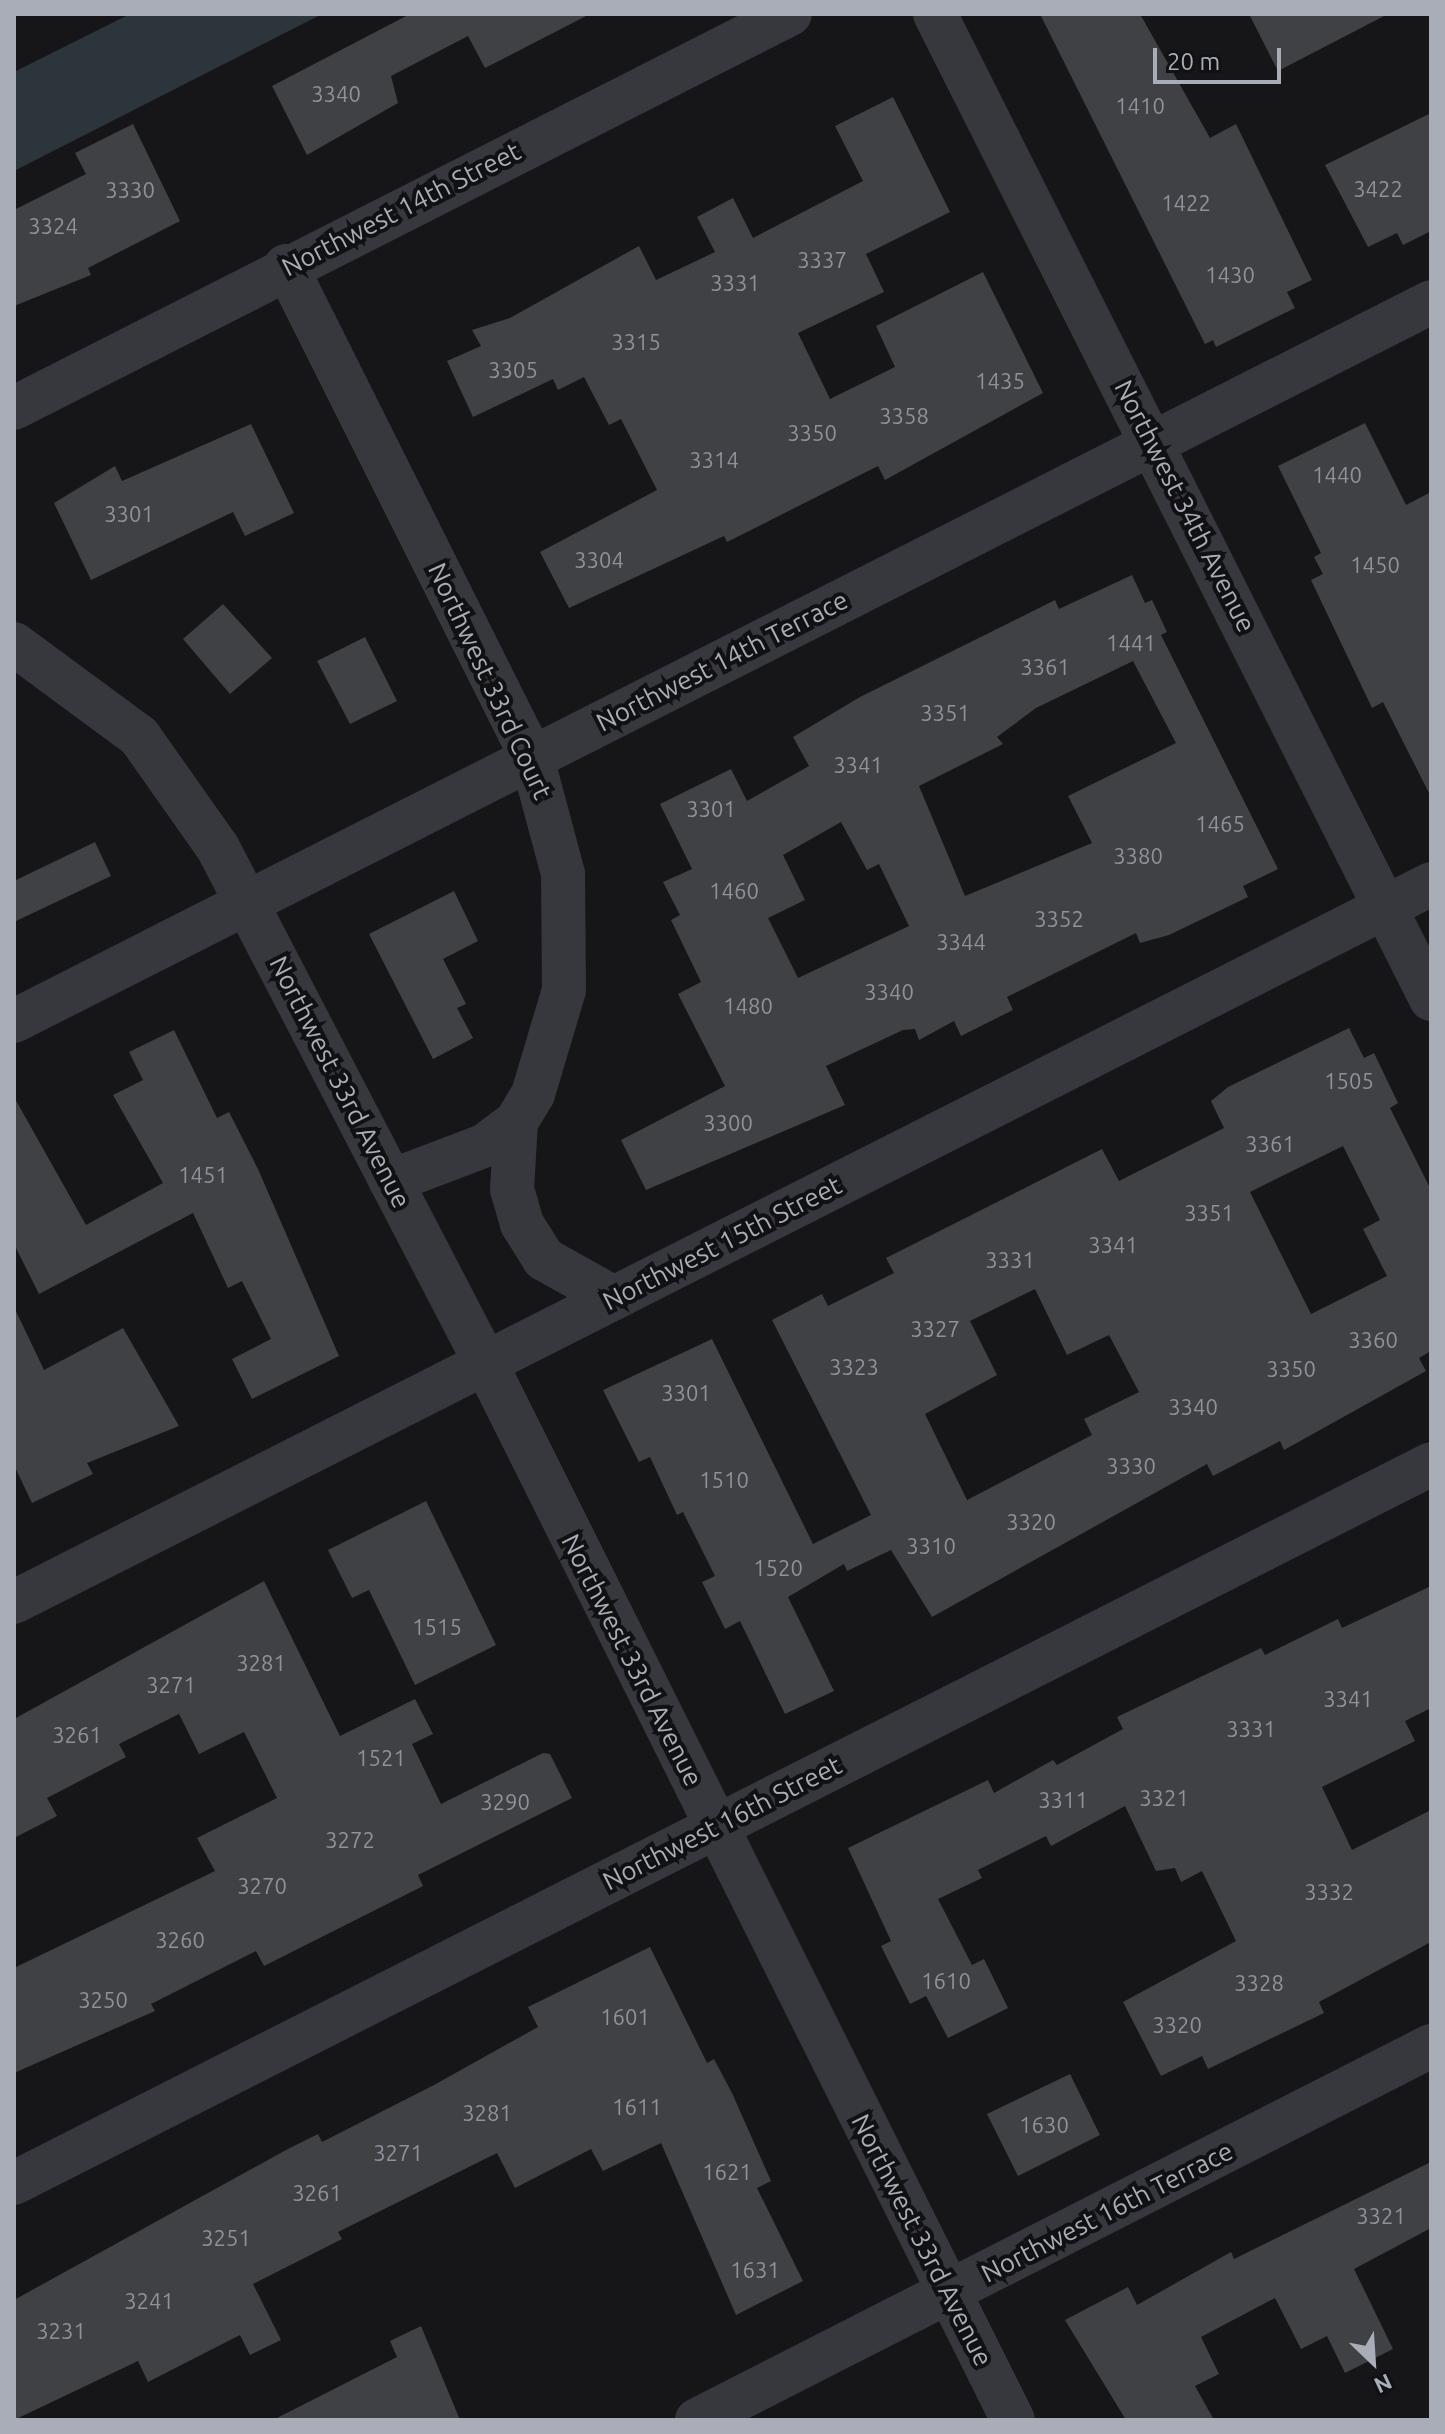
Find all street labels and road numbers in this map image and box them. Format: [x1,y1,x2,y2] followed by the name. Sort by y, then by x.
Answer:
[277,135,525,283] street label: Northwest 14th Street
[1108,375,1262,637] street label: Northwest 34th Avenue
[422,558,558,804] street label: Northwest 33rd Court
[591,584,853,738] street label: Northwest 14th Terrace
[263,951,417,1213] street label: Northwest 33rd Avenue
[598,1169,846,1317] street label: Northwest 15th Street
[555,1529,709,1791] street label: Northwest 33rd Avenue
[598,1749,846,1897] street label: Northwest 16th Street
[845,2109,999,2371] street label: Northwest 33rd Avenue
[976,2135,1238,2289] street label: Northwest 16th Terrace

